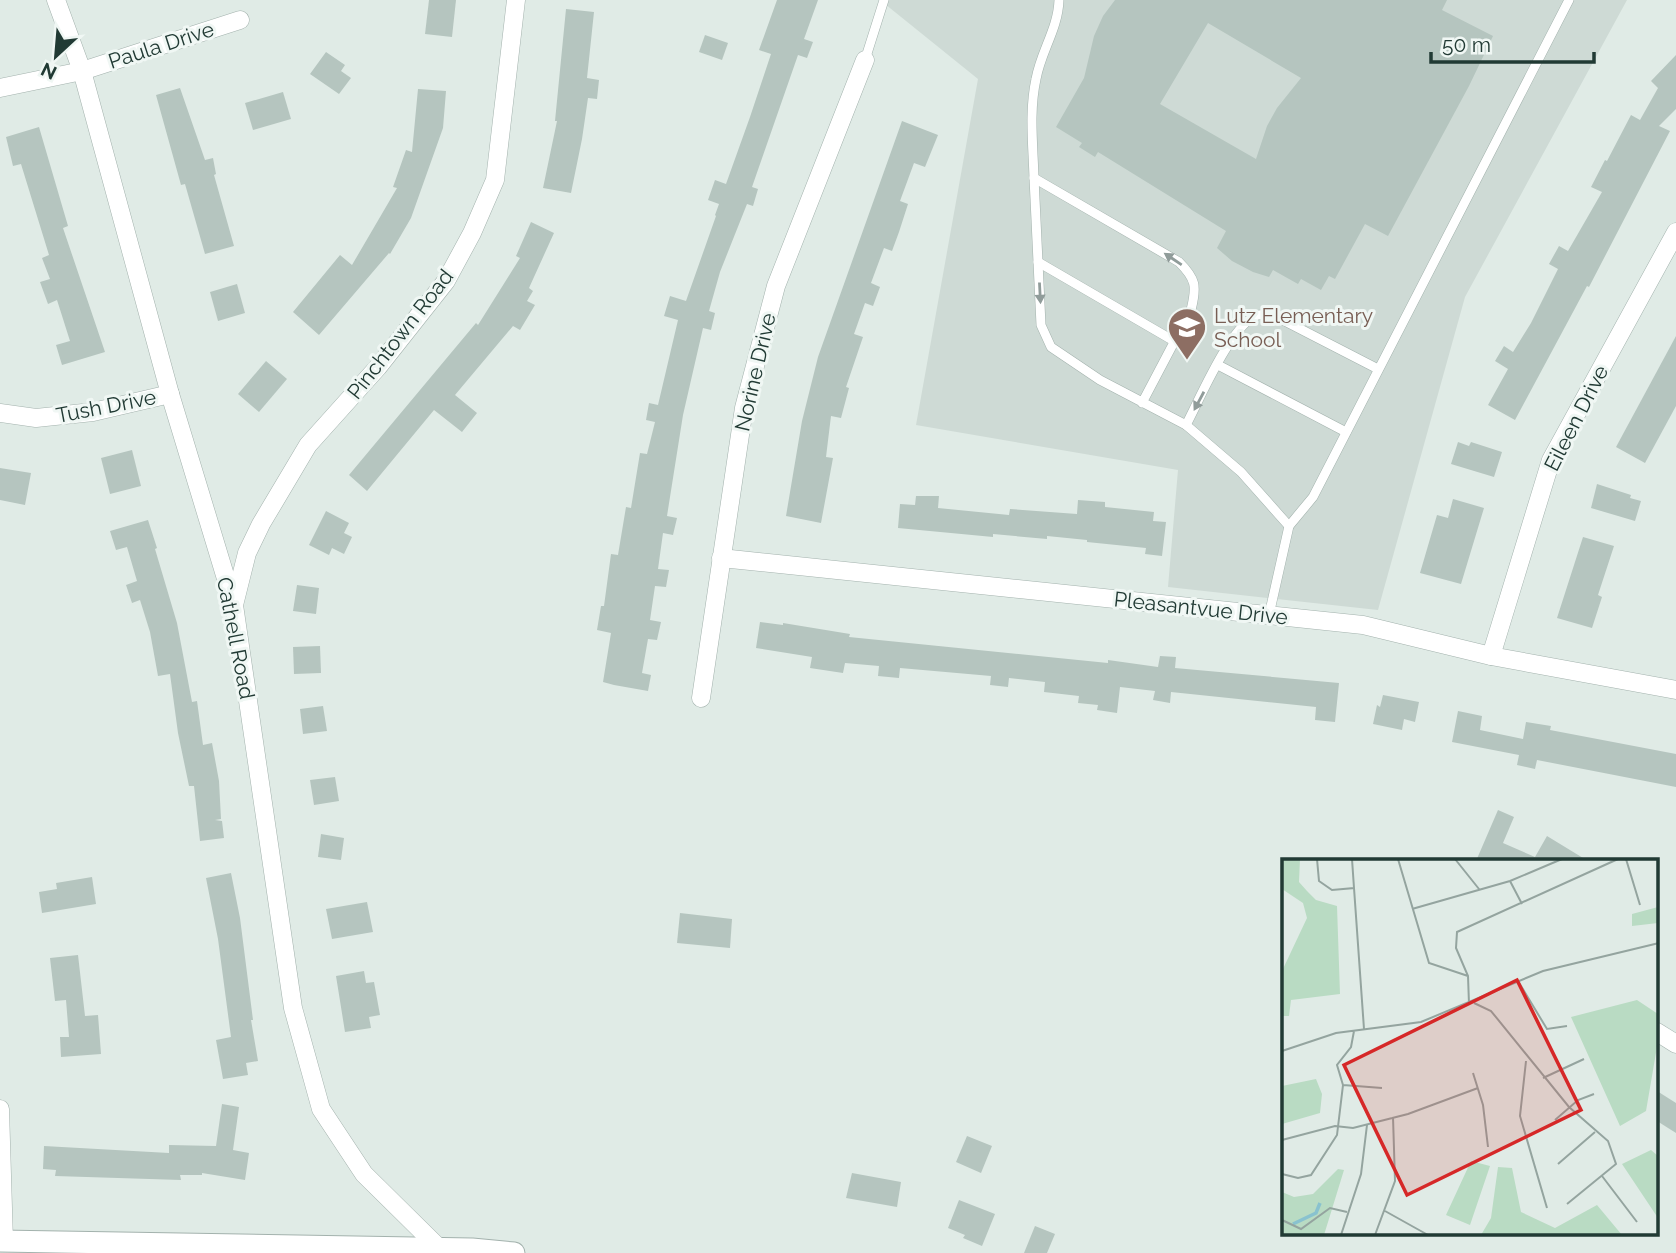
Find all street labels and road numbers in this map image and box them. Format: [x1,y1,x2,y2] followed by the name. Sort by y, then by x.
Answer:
[105,16,217,74] street label: Paula Drive
[342,264,458,404] street label: Pinchtown Road
[729,310,781,434] street label: Norine Drive
[1539,361,1613,475] street label: Eileen Drive
[54,384,158,428] street label: Tush Drive
[212,575,260,701] street label: Cathell Road
[1113,586,1289,630] street label: Pleasantvue Drive

